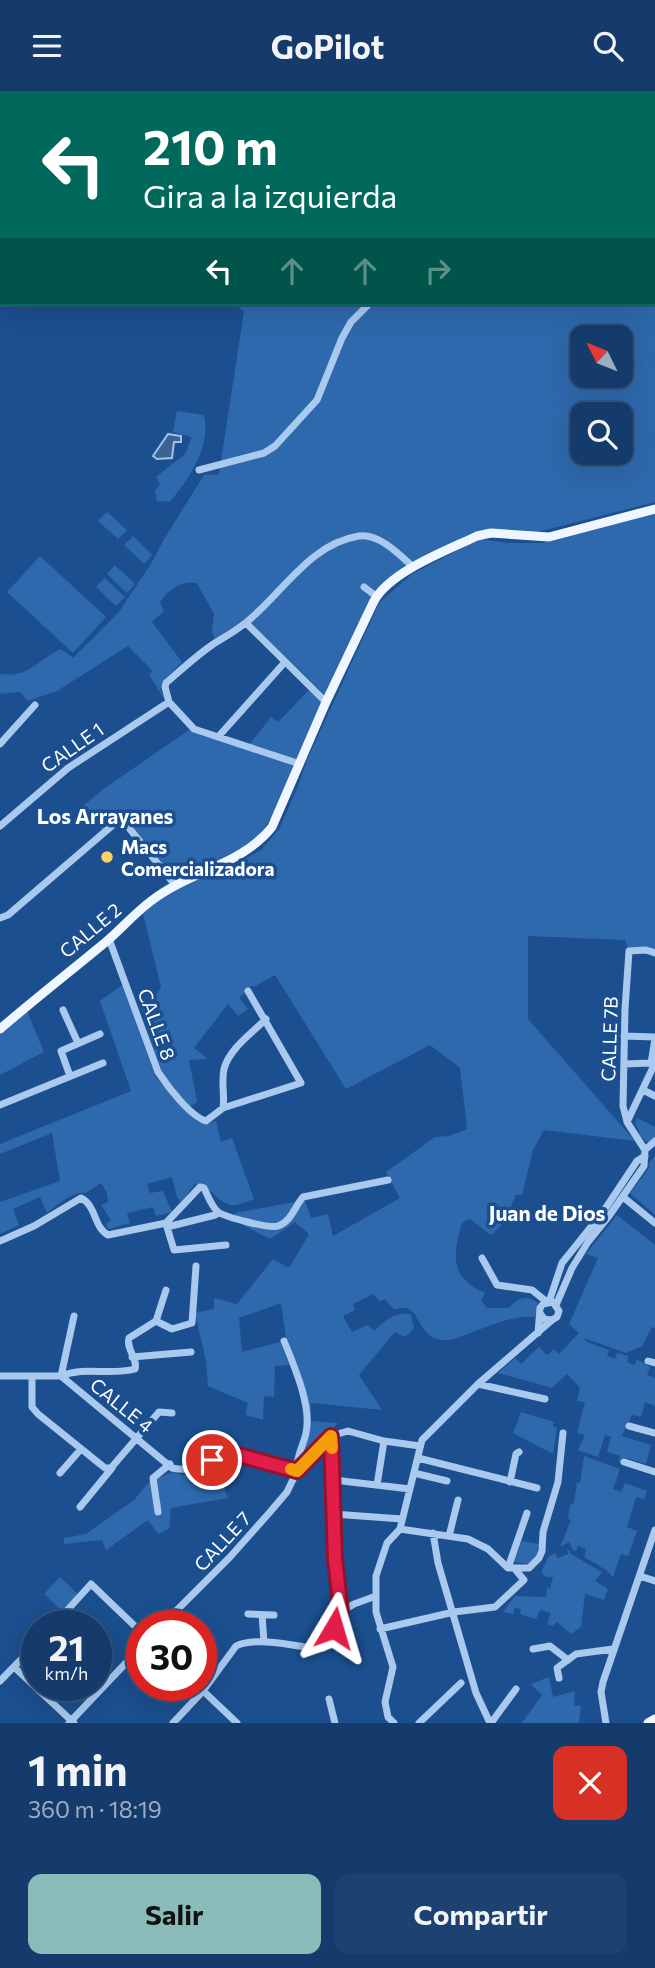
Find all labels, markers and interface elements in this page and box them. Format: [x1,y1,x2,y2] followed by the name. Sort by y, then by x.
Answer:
[271,26,384,66] text: GoPilot
[28,27,66,65] icon: menu
[589,27,627,65] icon: search
[143,115,278,175] text: 210 m
[28,119,119,210] icon: left
[143,175,397,215] text: Gira a la izquierda
[200,252,238,290] icon: left
[273,252,311,290] icon: ahead
[346,252,384,290] icon: ahead
[419,252,457,290] icon: right
[570,325,634,389] north arrow
[570,325,633,465] map controls
[570,402,633,465] button: search
[36,717,108,777] street label: CALLE 1
[37,803,174,828] district label: Los Arrayanes
[121,835,274,880] place label: Macs Comercializadora
[99,849,115,865] marker: Macs Comercializadora
[55,898,125,962] street label: CALLE 2
[133,985,181,1063] street label: CALLE 8
[596,996,622,1082] street label: CALLE 7B
[489,1200,606,1225] district label: Juan de Dios
[86,1373,158,1437] street label: CALLE 4
[182,1430,242,1490] pin
[193,1441,231,1479] icon: arrive
[189,1507,255,1575] street label: CALLE 7
[297,1591,371,1665] position arrow
[126,1610,217,1701] speed limit sign: 30
[49,1625,84,1668] text: 21
[45,1662,88,1684] text: km/h
[28,1743,128,1795] text: 1 min
[553,1746,627,1820] button: close
[28,1795,162,1823] text: 360 m · 18:19
[28,1874,321,1954] button: Salir
[335,1874,627,1954] button: Compartir

